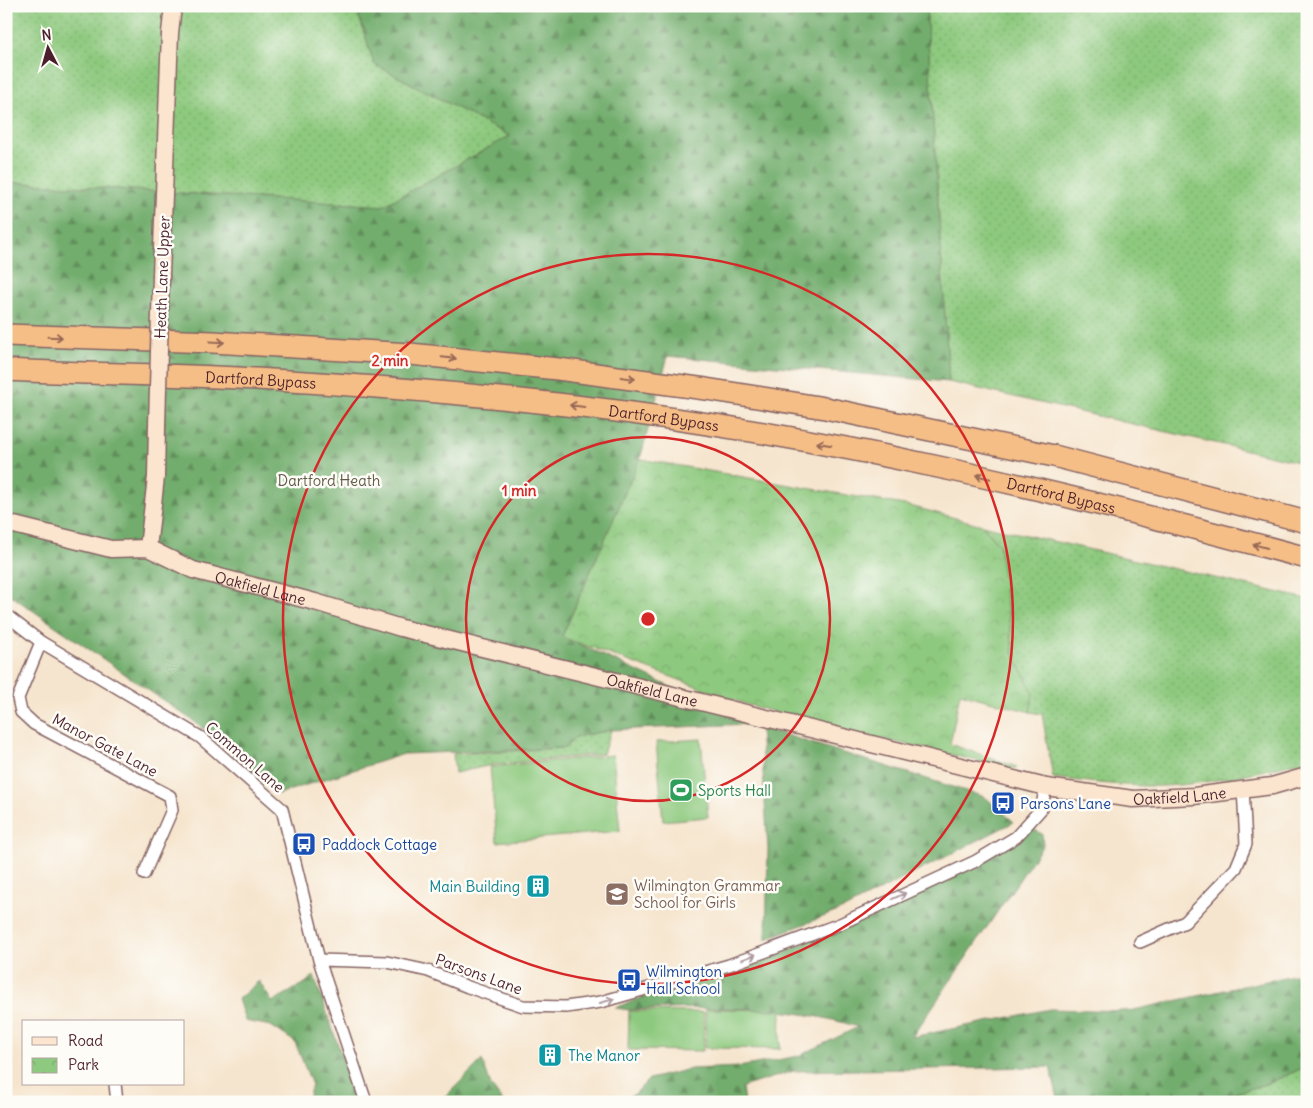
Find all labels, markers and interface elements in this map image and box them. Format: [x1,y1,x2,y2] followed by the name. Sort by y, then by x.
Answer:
[22,22,72,72] north arrow
[41,26,52,45] text: N
[150,215,174,339] street label: Heath Lane Upper
[46,332,63,342] one-way arrow
[209,338,225,347] one-way arrow
[372,351,409,370] text: 2 min
[441,353,457,363] one-way arrow
[205,367,317,392] street label: Dartford Bypass
[620,373,636,383] one-way arrow
[569,401,585,411] one-way arrow
[608,401,721,435] street label: Dartford Bypass
[816,438,832,448] one-way arrow
[278,471,381,490] park label: Dartford Heath
[976,472,992,481] one-way arrow
[1005,473,1118,517] street label: Dartford Bypass
[502,481,537,500] text: 1 min
[1252,540,1268,550] one-way arrow
[213,567,308,609] street label: Oakfield Lane
[639,610,657,628] centre of rings
[605,670,700,710] street label: Oakfield Lane
[49,709,161,781] street label: Manor Gate Lane
[202,718,288,796] street label: Common Lane
[668,777,694,803] sports icon: Sports Hall
[698,781,771,800] place label: Sports Hall
[1132,782,1227,808] street label: Oakfield Lane
[990,790,1016,816] bus stop icon: Parsons Lane
[1020,794,1111,813] place label: Parsons Lane
[291,831,317,857] bus stop icon: Paddock Cottage
[322,835,437,854] place label: Paddock Cottage
[525,873,551,899] building icon: Main Building
[634,876,780,912] place label: Wilmington Grammar School for Girls
[429,877,520,896] place label: Main Building
[604,881,630,907] school or university icon: Wilmington Grammar School for Girls
[892,890,907,900] one-way arrow
[433,949,525,999] street label: Parsons Lane
[741,952,757,961] one-way arrow
[646,962,722,998] place label: Wilmington Hall School
[616,967,642,993] bus stop icon: Wilmington Hall School
[598,995,614,1005] one-way arrow
[22,1020,185,1086] legend
[68,1031,103,1050] text: Road
[537,1042,563,1068] building icon: The Manor
[568,1046,640,1065] place label: The Manor
[68,1055,99,1074] text: Park

